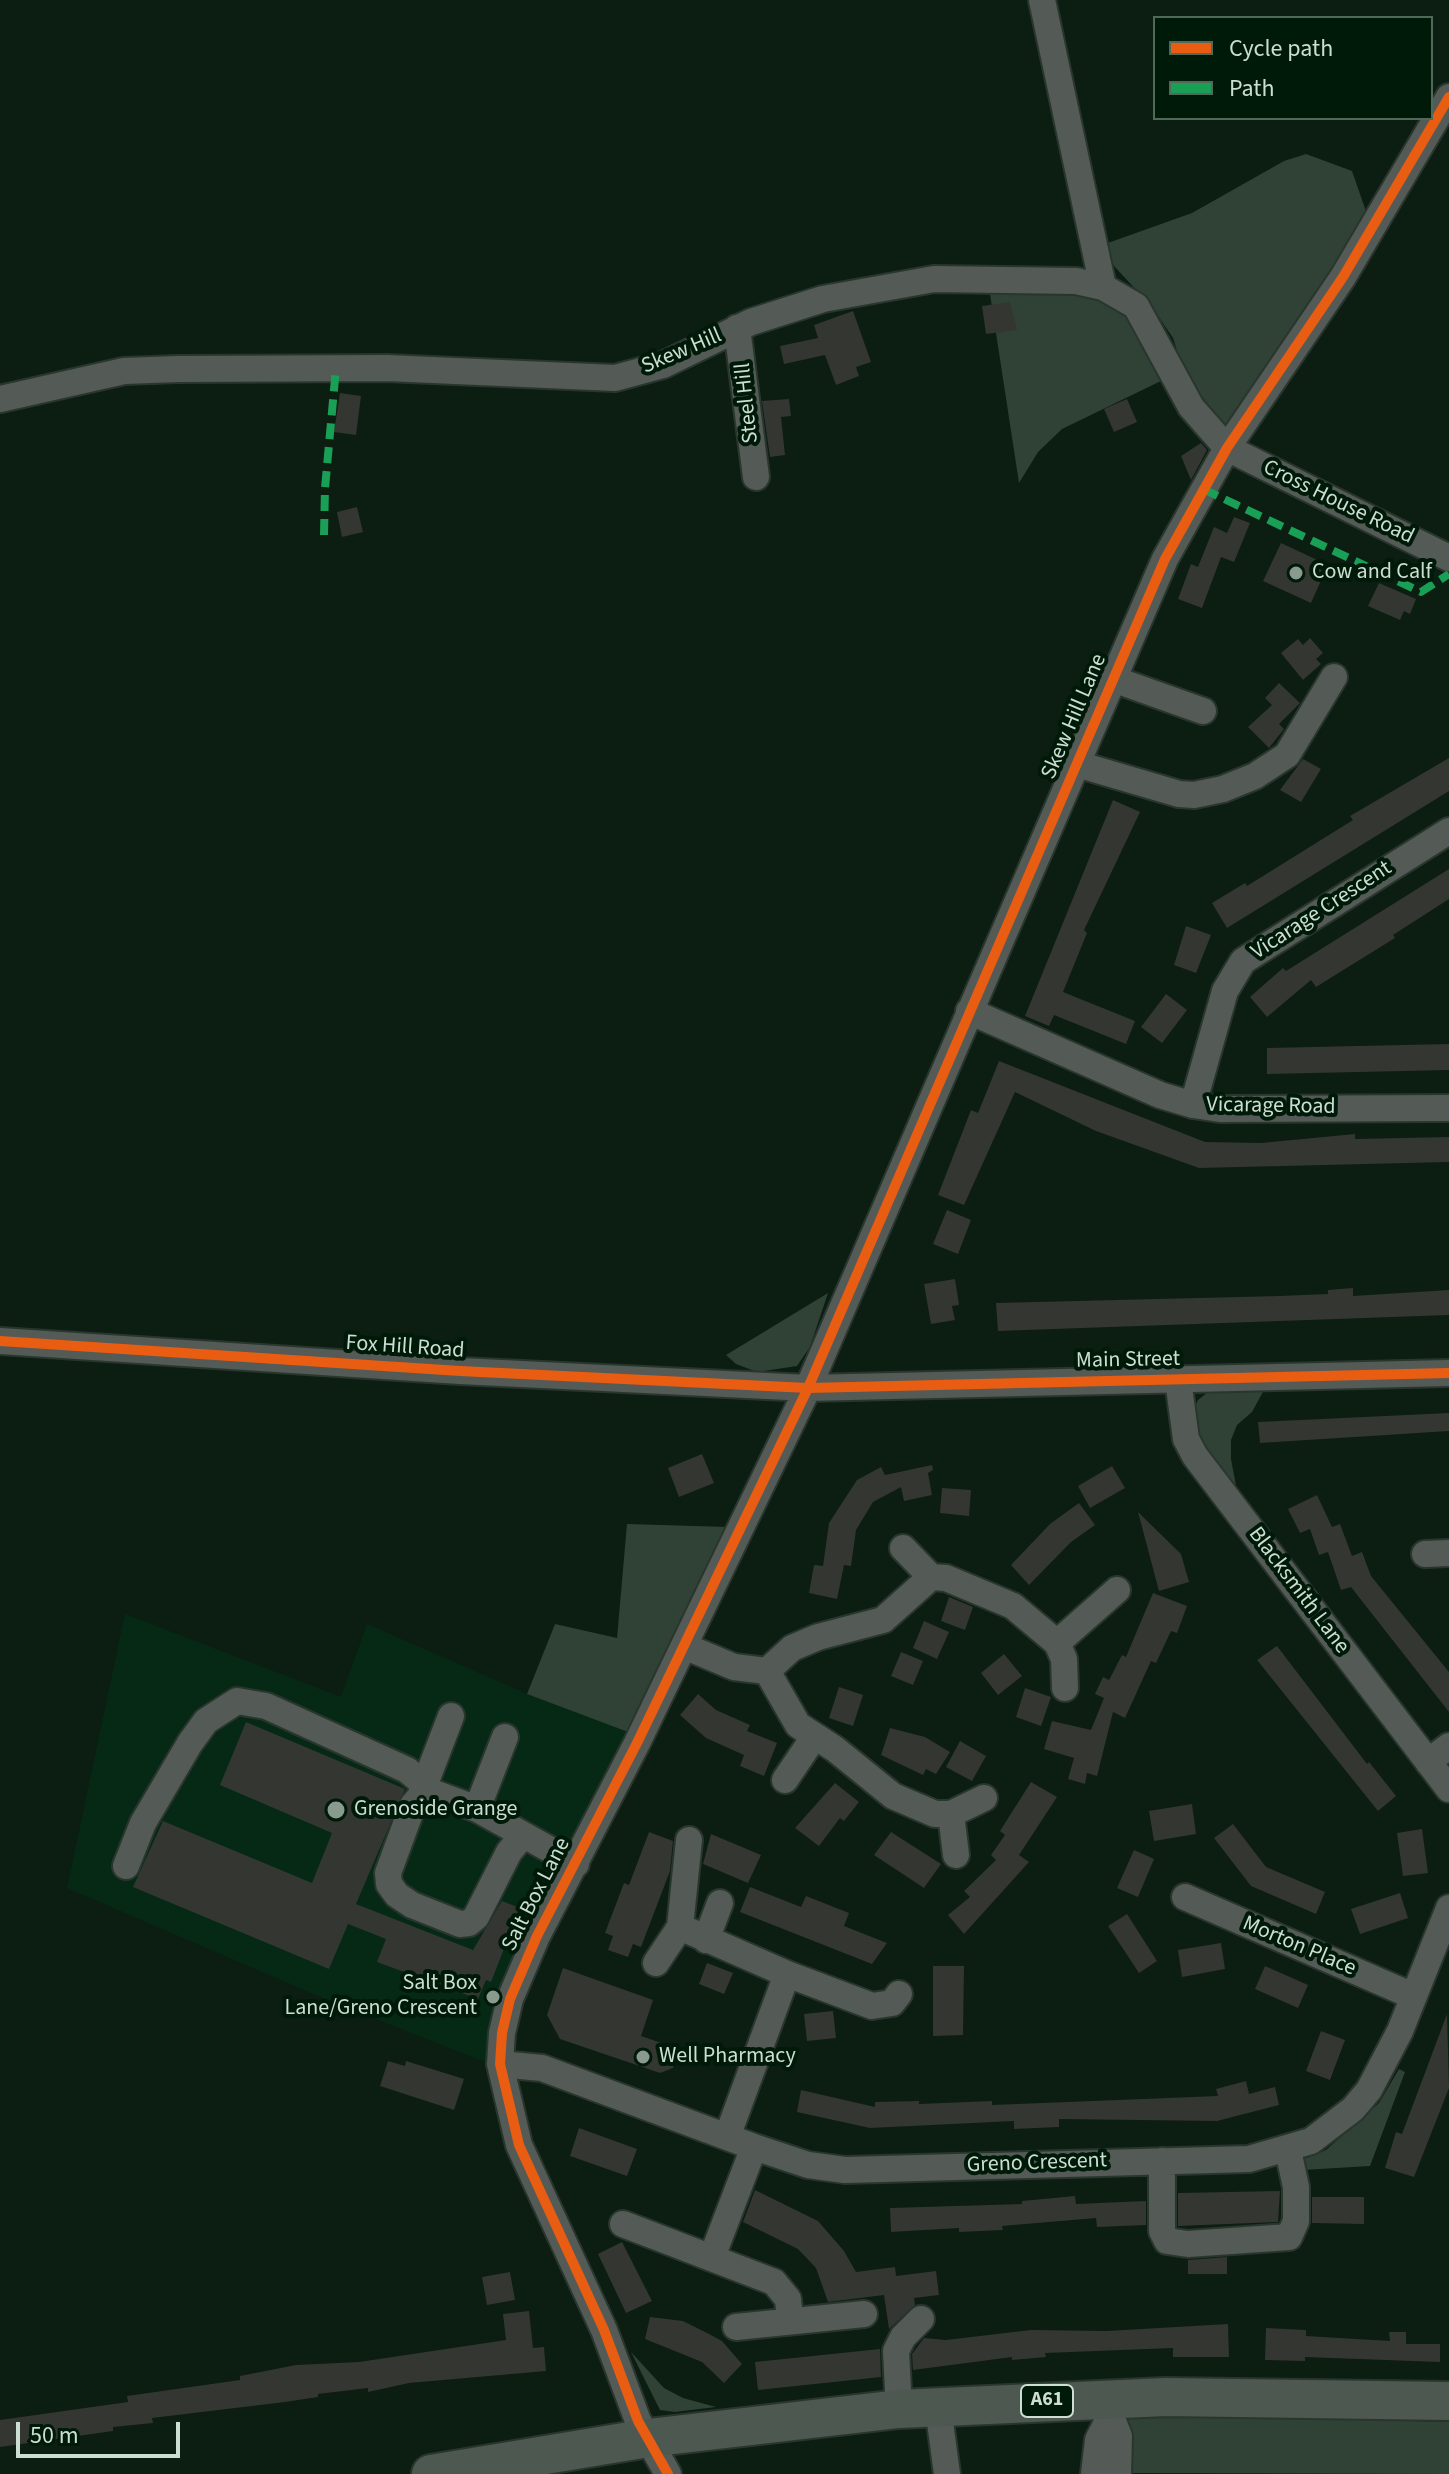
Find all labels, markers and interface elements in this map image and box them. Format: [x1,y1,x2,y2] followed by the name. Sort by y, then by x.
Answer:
[1153,16,1433,120] legend
[1229,31,1333,66] text: Cycle path
[1229,71,1275,106] text: Path
[638,323,726,381] street label: Skew Hill
[731,361,765,445] street label: Steel Hill
[1258,455,1418,551] street label: Cross House Road
[1312,560,1432,586] place label: Cow and Calf
[1287,564,1305,582] marker: Cow and Calf
[1037,650,1113,784] street label: Skew Hill Lane
[1247,856,1397,966] street label: Vicarage Crescent
[1206,1093,1336,1121] street label: Vicarage Road
[345,1331,465,1365] street label: Fox Hill Road
[1076,1347,1180,1375] street label: Main Street
[1242,1522,1354,1660] street label: Blacksmith Lane
[354,1797,517,1823] place label: Grenoside Grange
[325,1799,347,1821] marker: Grenoside Grange
[497,1834,577,1956] street label: Salt Box Lane
[1238,1911,1360,1983] street label: Morton Place
[284,1971,477,2022] place label: Salt Box Lane/Greno Crescent
[484,1988,502,2006] marker: Salt Box Lane/Greno Crescent
[659,2044,796,2070] place label: Well Pharmacy
[634,2048,652,2066] marker: Well Pharmacy
[966,2148,1108,2180] street label: Greno Crescent
[1021,2385,1073,2417] road number: A61
[20,2406,184,2456] scale bar
[30,2418,79,2453] text: 50 m

